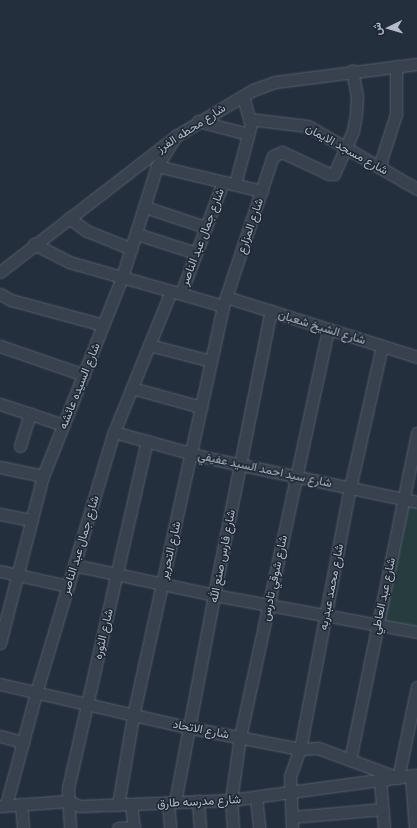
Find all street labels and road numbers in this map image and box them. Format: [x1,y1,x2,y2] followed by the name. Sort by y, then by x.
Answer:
[154,100,228,156] street label: شارع محطه الفرز
[303,120,391,178] street label: شارع مسجد الايمان
[177,186,227,288] street label: شارع جمال عبد الناصر
[234,196,266,256] street label: شارع المزارع
[276,307,368,347] street label: شارع الشيخ شعبان
[55,341,103,431] street label: شارع السيده عائشه
[197,448,333,490] street label: شارع سيد احمد السيد عفيفي
[58,494,102,596] street label: شارع جمال عبد الناصر
[206,508,238,604] street label: شارع فارس صنع الله
[156,520,184,580] street label: شارع التحرير
[258,534,290,622] street label: شارع شوقي تادرس
[316,543,346,631] street label: شارع محمد عبدربه
[368,556,398,636] street label: شارع عبد العاطي
[90,607,116,661] street label: شارع الثوره
[172,716,230,742] street label: شارع الاتحاد
[157,792,241,810] street label: شارع مدرسه طارق

